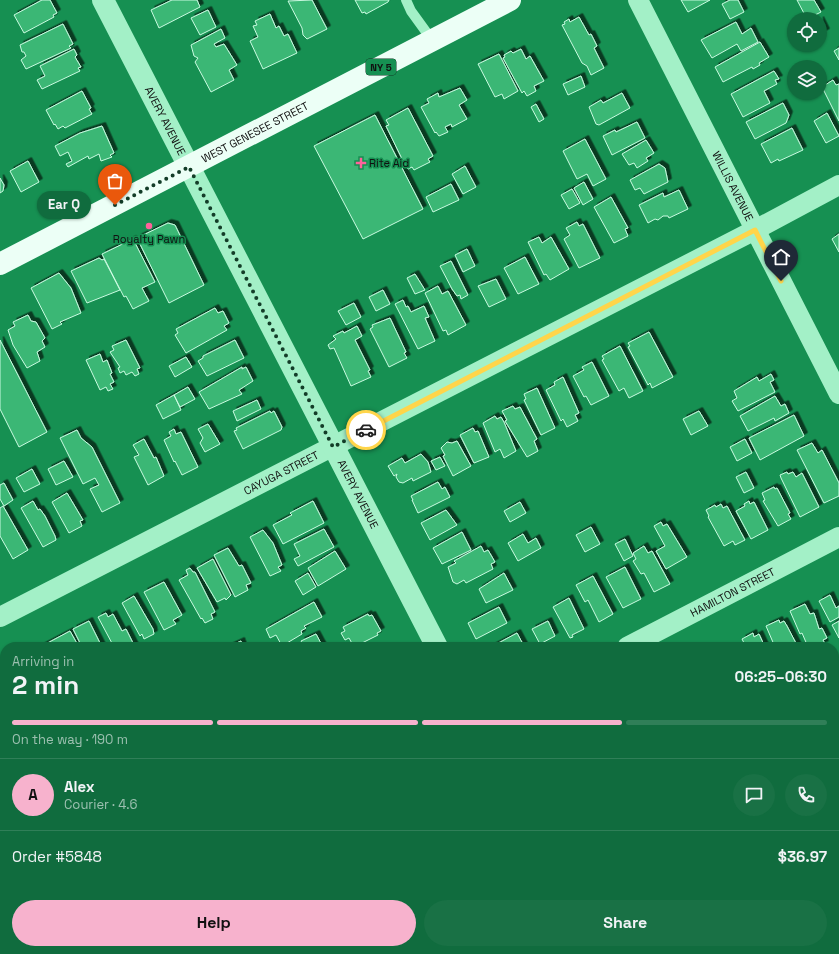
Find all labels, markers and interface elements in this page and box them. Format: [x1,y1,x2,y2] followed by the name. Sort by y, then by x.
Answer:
[787,12,827,100] map controls
[787,12,827,52] button: locate
[366,59,396,75] road number: NY 5
[787,60,827,100] button: layers
[142,84,189,158] street label: AVERY AVENUE
[199,98,311,166] street label: WEST GENESEE STREET
[709,149,757,224] street label: WILLIS AVENUE
[369,156,409,170] place label: Rite Aid
[356,158,366,168] marker: Rite Aid
[98,164,132,205] pin
[104,170,126,192] icon: bag
[37,191,91,219] callout: Ear Q
[48,196,80,213] text: Ear Q
[144,221,154,231] marker: Royalty Pawn
[113,232,185,246] place label: Royalty Pawn
[764,240,798,281] pin
[770,246,792,268] icon: home
[346,410,386,450] courier
[355,419,377,441] icon: car
[241,448,322,498] street label: CAYUGA STREET
[334,457,382,531] street label: AVERY AVENUE
[688,564,778,620] street label: HAMILTON STREET
[12,653,74,670] text: Arriving in
[735,667,827,686] text: 06:25–06:30
[12,668,79,702] text: 2 min
[12,731,128,748] text: On the way · 190 m
[733,774,775,816] button: chat
[785,774,827,816] button: phone
[64,777,95,796] text: Alex
[28,785,38,804] text: A
[64,796,137,813] text: Courier · 4.6
[12,847,102,866] text: Order #5848
[778,847,827,866] text: $36.97
[12,900,416,946] button: Help
[424,900,827,946] button: Share

